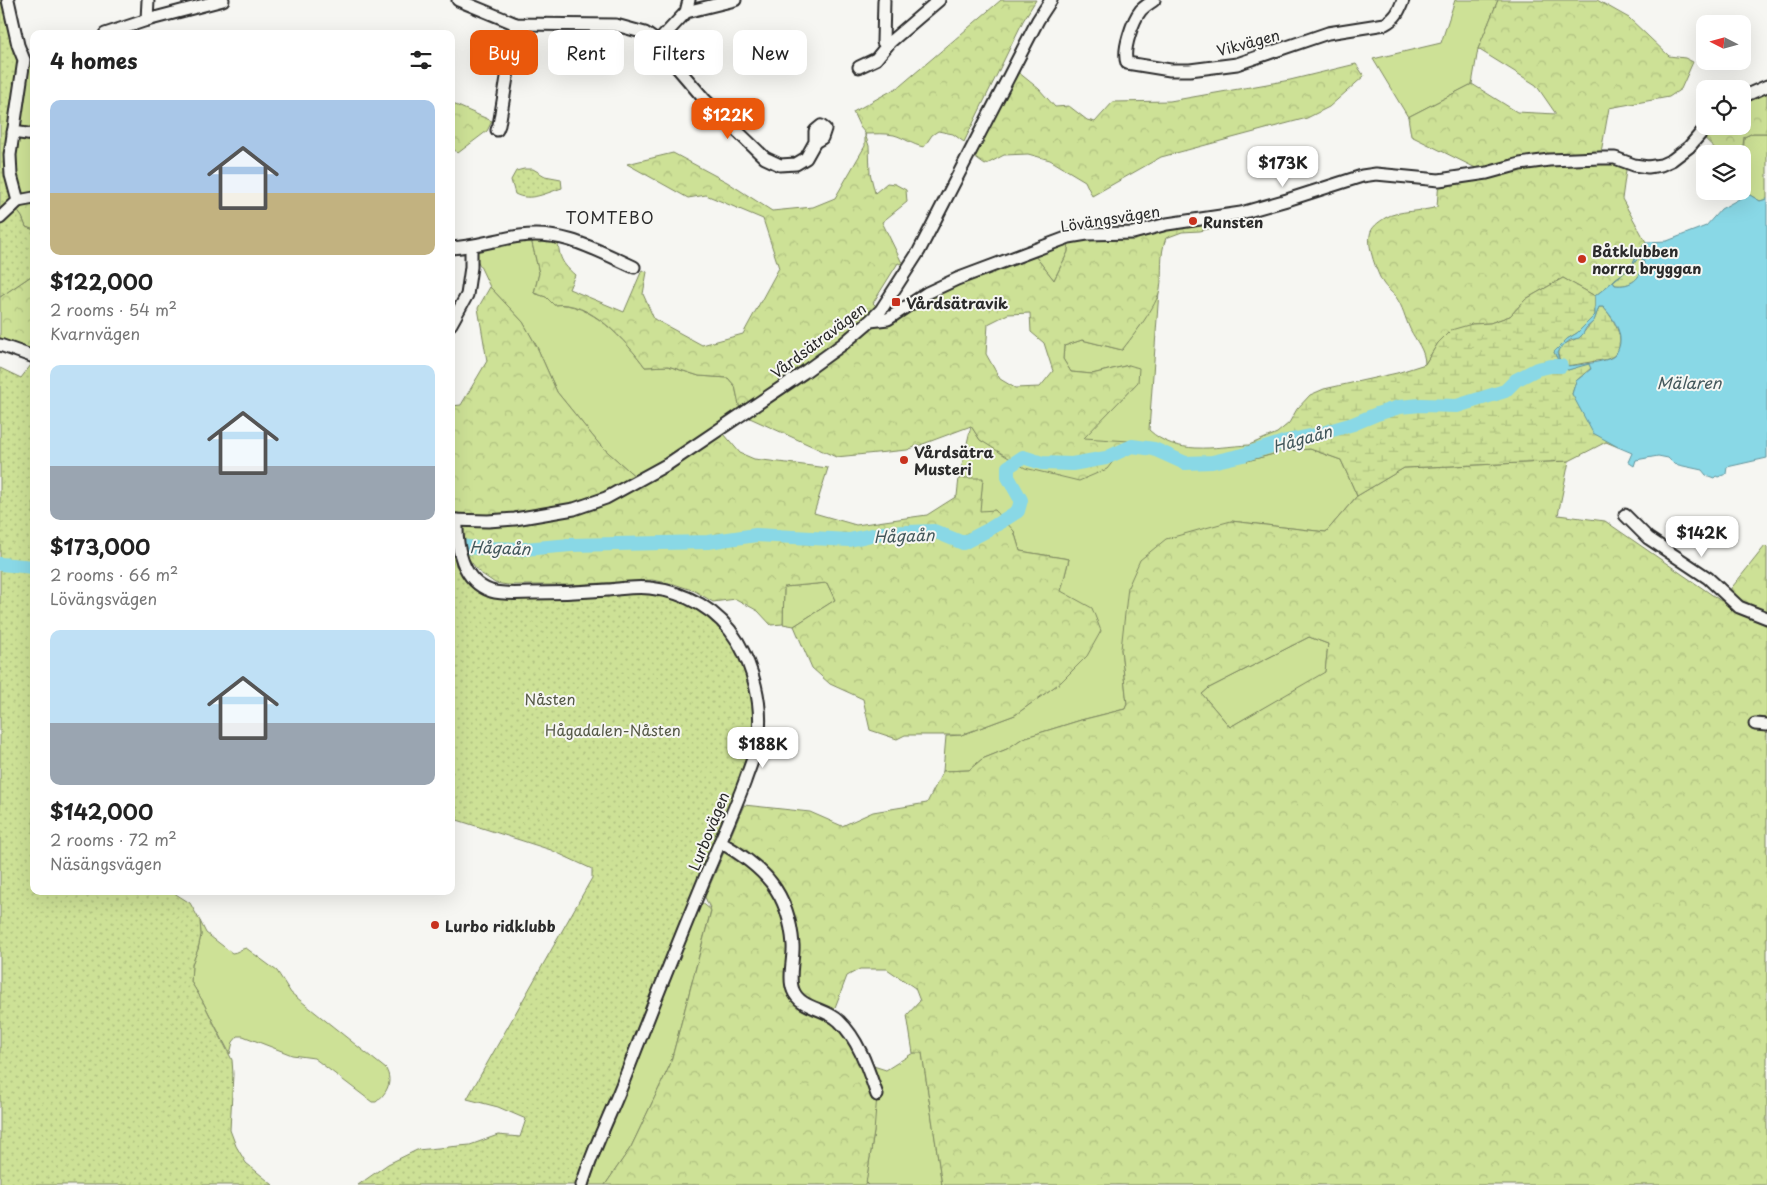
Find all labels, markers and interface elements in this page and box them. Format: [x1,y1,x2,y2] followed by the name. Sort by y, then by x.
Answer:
[1696,15,1751,70] north arrow
[1696,15,1751,200] map controls
[1214,23,1282,61] street label: Vikvägen
[470,30,538,75] chip: Buy
[548,30,624,75] chip: Rent
[634,30,723,75] chip: Filters
[733,30,807,75] chip: New
[50,44,137,76] text: 4 homes
[407,46,435,74] icon: filters
[1696,80,1751,135] button: locate
[693,98,763,140] pin: $122K
[702,102,754,126] text: $122K
[198,133,288,223] icon: home
[1696,145,1751,200] button: layers
[1248,146,1318,188] pin: $173K
[1258,150,1308,174] text: $173K
[1059,199,1161,237] street label: Lövängsvägen
[565,205,655,229] district label: TOMTEBO
[1203,210,1263,233] place label: Runsten
[1187,215,1199,227] marker: Runsten
[1592,239,1702,279] place label: Båtklubben norra bryggan
[1576,253,1588,265] marker: Båtklubben norra bryggan
[50,265,153,297] text: $122,000
[906,291,1008,314] place label: Vårdsätravik
[765,296,871,384] street label: Vårdsätravägen
[890,296,902,308] marker: Vårdsätravik
[50,297,177,321] text: 2 rooms · 54 m²
[50,321,140,345] text: Kvarnvägen
[1657,370,1723,394] water label: Mälaren
[198,398,288,488] icon: home
[1270,418,1336,458] water label: Hågaån
[914,440,994,480] place label: Vårdsätra Musteri
[898,454,910,466] marker: Vårdsätra Musteri
[1667,516,1737,558] pin: $142K
[1677,520,1727,544] text: $142K
[873,522,936,548] water label: Hågaån
[50,530,150,562] text: $173,000
[469,534,532,560] water label: Hågaån
[50,562,178,586] text: 2 rooms · 66 m²
[50,586,157,610] text: Lövängsvägen
[198,663,288,753] icon: home
[524,687,576,710] park label: Nåsten
[545,718,681,741] park label: Hågadalen-Nåsten
[728,726,798,769] pin: $188K
[738,731,788,755] text: $188K
[682,788,734,874] street label: Lurbovägen
[50,795,153,827] text: $142,000
[50,827,177,851] text: 2 rooms · 72 m²
[50,851,162,875] text: Näsängsvägen
[445,914,556,937] place label: Lurbo ridklubb
[429,919,441,931] marker: Lurbo ridklubb

